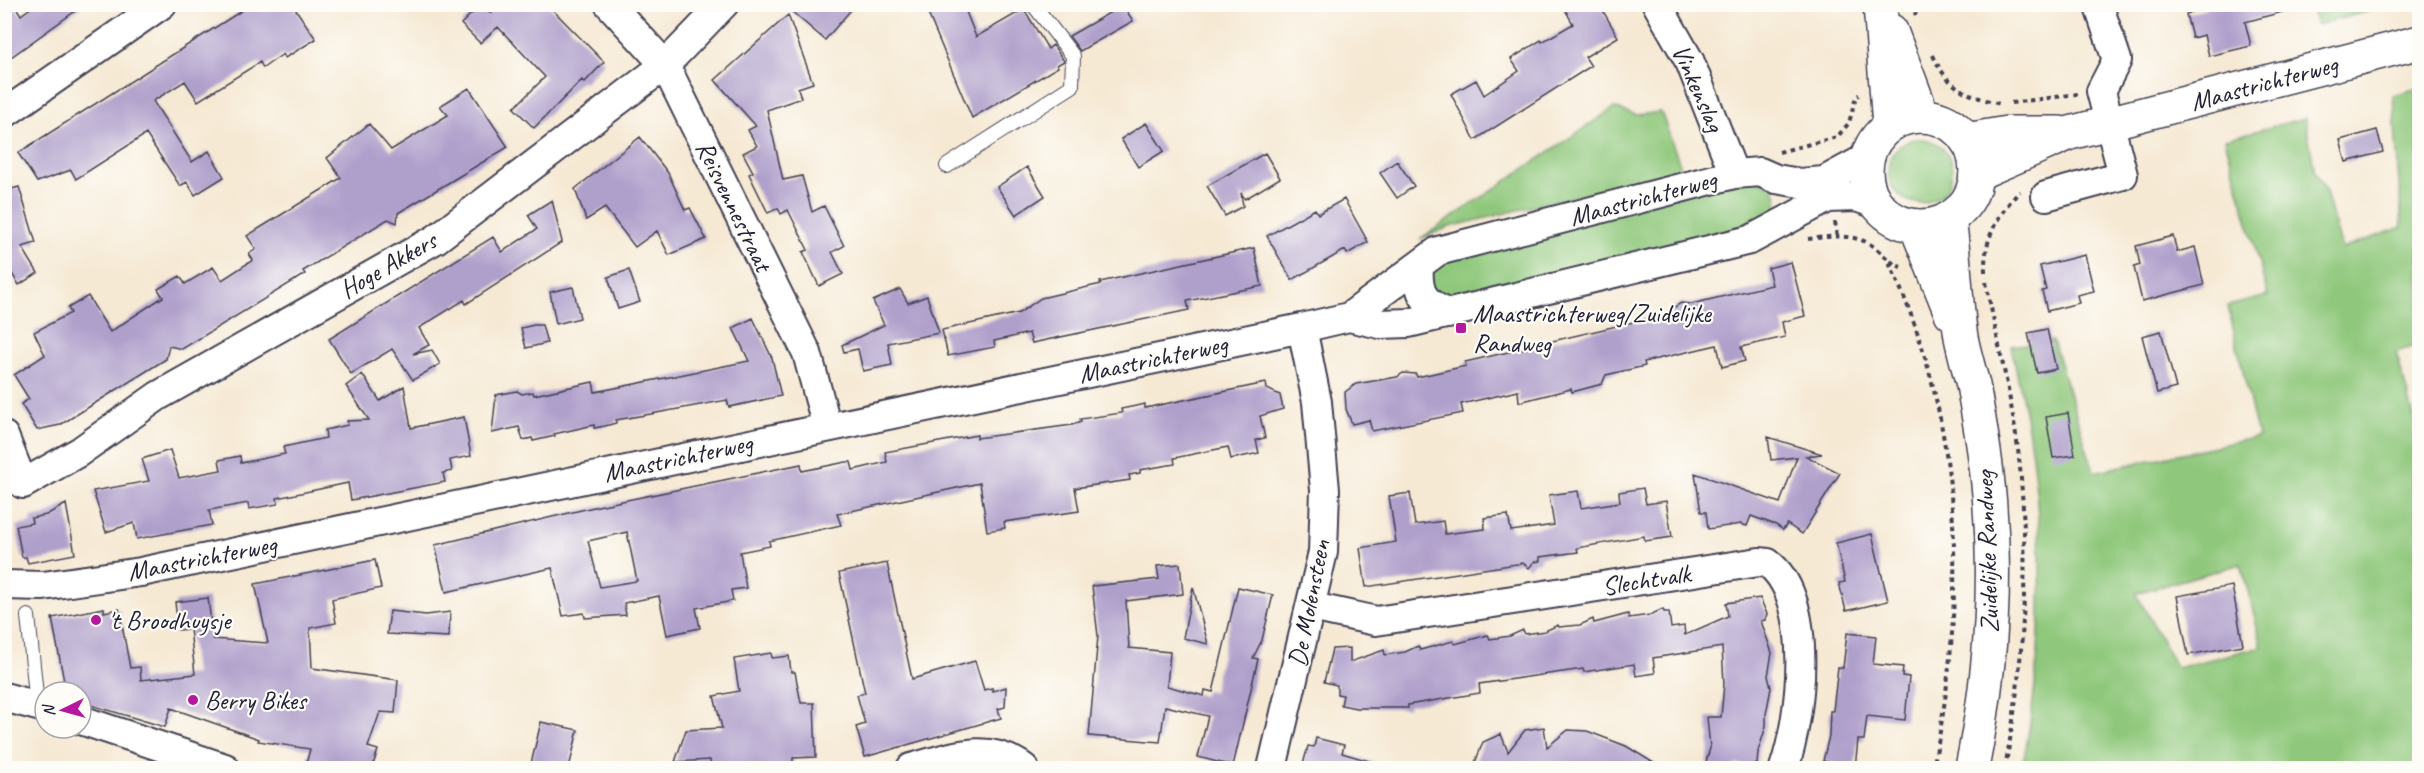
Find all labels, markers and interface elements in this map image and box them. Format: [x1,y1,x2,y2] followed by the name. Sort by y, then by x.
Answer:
[1664,39,1733,138] street label: Vinkenslag
[2187,47,2343,118] street label: Maastrichterweg
[688,135,781,279] street label: Reisvennestraat
[1566,162,1722,233] street label: Maastrichterweg
[334,223,444,306] street label: Hoge Akkers
[1473,297,1712,360] place label: Maastrichterweg/Zuidelijke Randweg
[1454,321,1468,335] marker: Maastrichterweg/Zuidelijke Randweg
[1076,327,1232,391] street label: Maastrichterweg
[601,426,757,490] street label: Maastrichterweg
[1968,469,2006,634] street label: Zuidelijke Randweg
[125,527,281,589] street label: Maastrichterweg
[1281,536,1338,669] street label: De Molensteen
[1600,556,1695,603] street label: Slechtvalk
[108,604,233,637] place label: 't Broodhuysje
[89,613,103,627] marker: 't Broodhuysje
[33,680,93,740] north arrow
[205,684,308,717] place label: Berry Bikes
[186,693,200,707] marker: Berry Bikes
[38,702,59,717] text: N

